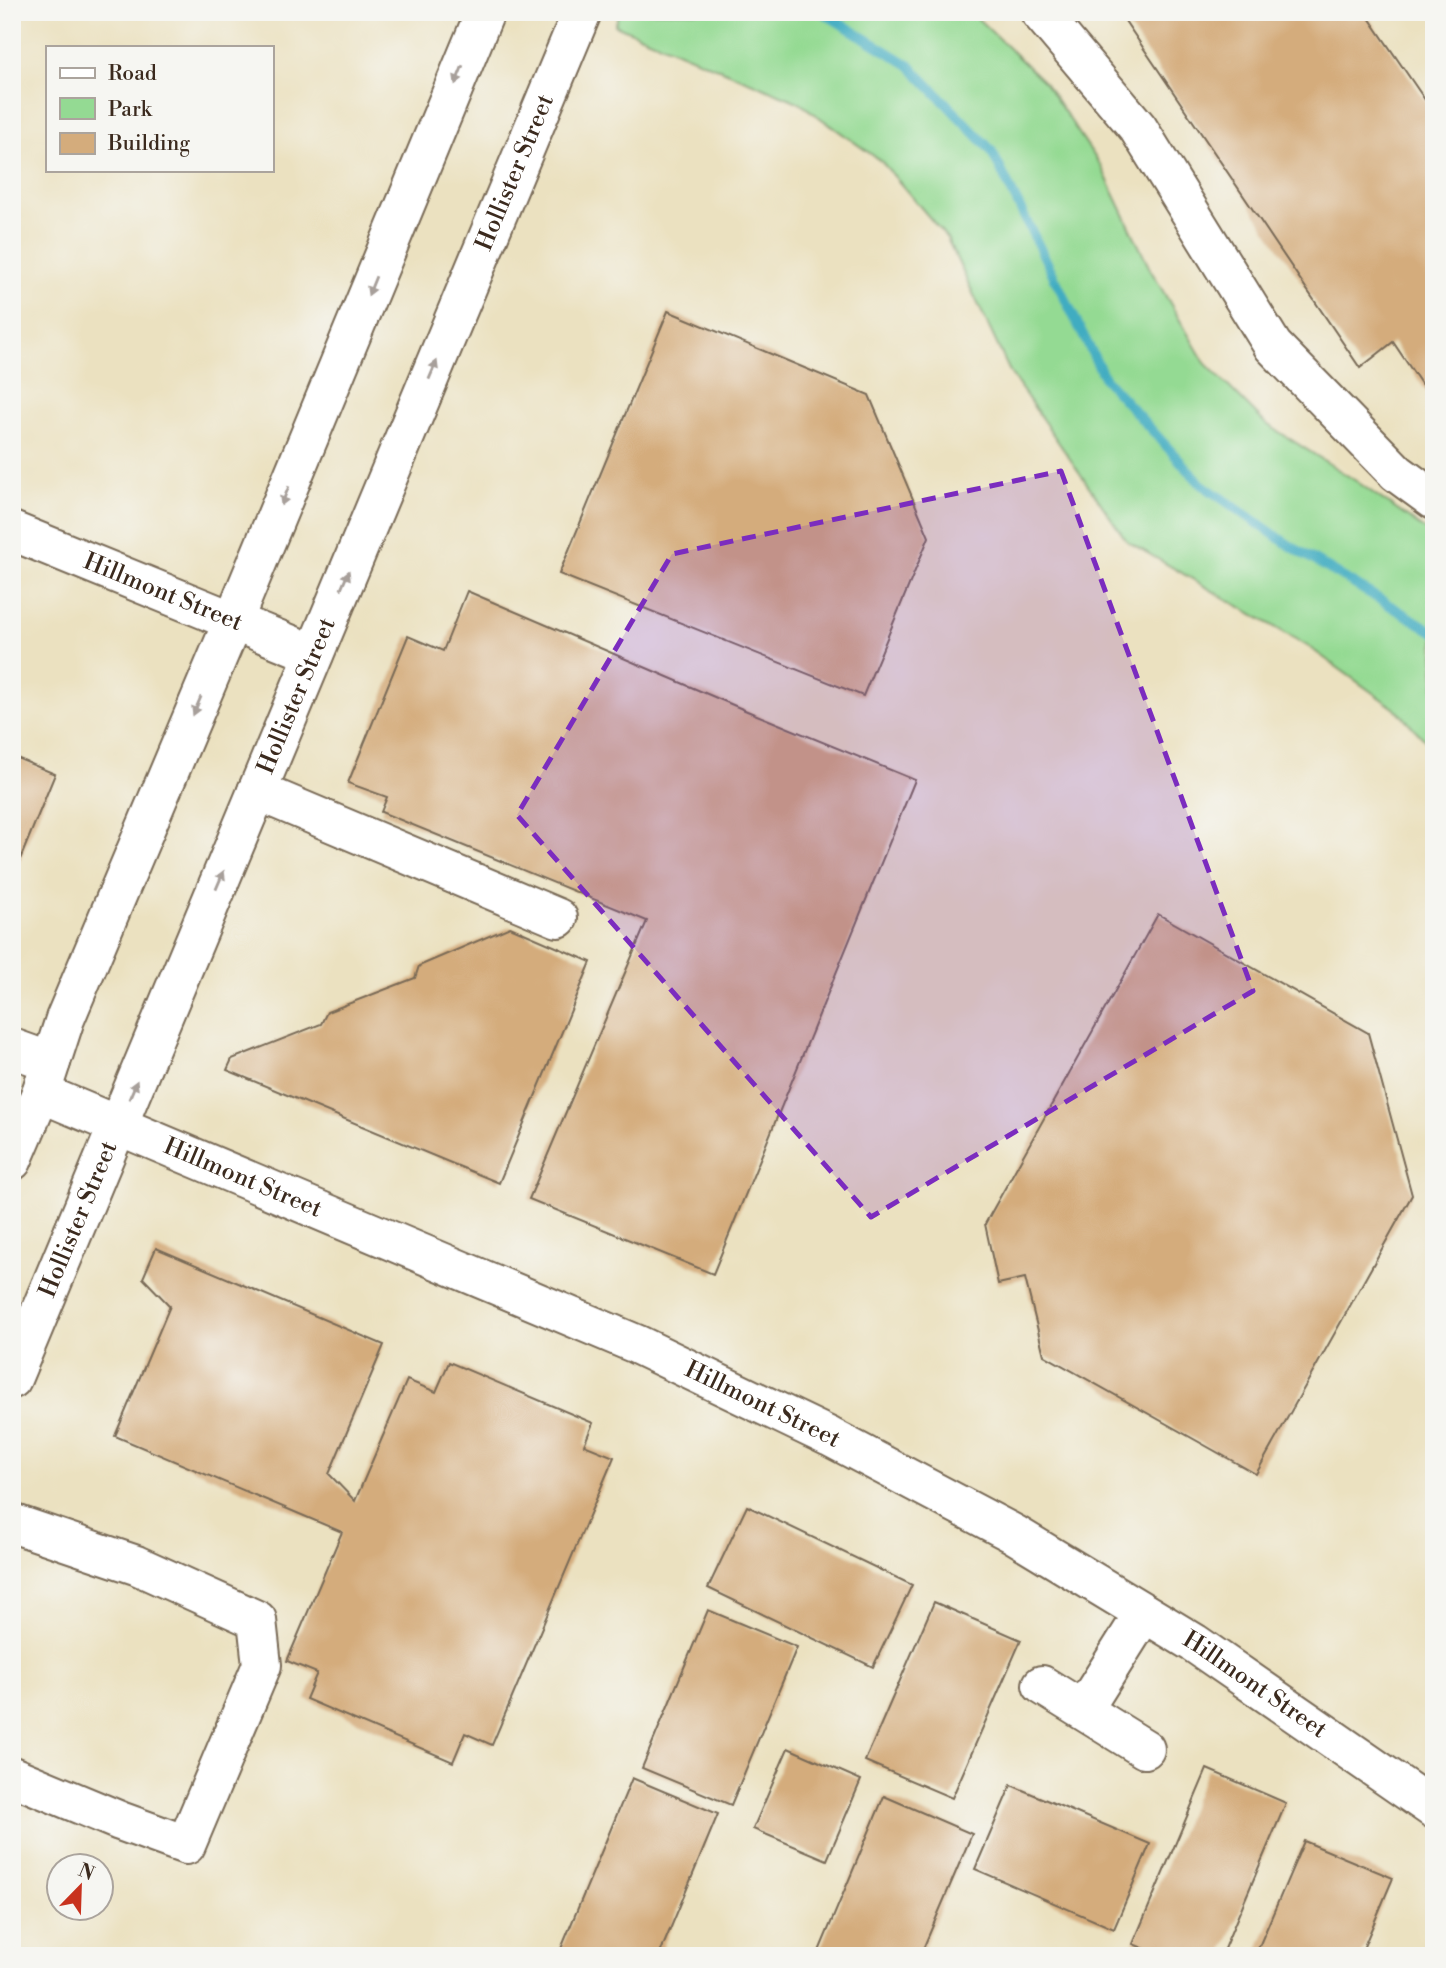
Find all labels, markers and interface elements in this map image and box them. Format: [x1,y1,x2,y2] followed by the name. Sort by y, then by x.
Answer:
[46,46,273,172] legend
[108,61,157,87] text: Road
[453,65,464,86] one-way arrow
[469,90,561,255] street label: Hollister Street
[108,97,153,123] text: Park
[107,131,190,157] text: Building
[366,275,377,296] one-way arrow
[428,359,439,380] one-way arrow
[279,485,290,506] one-way arrow
[79,547,247,638] street label: Hillmont Street
[340,569,351,590] one-way arrow
[251,613,343,779] street label: Hollister Street
[192,696,203,717] one-way arrow
[215,869,226,890] one-way arrow
[127,1080,139,1100] one-way arrow
[159,1131,327,1225] street label: Hillmont Street
[33,1136,125,1302] street label: Hollister Street
[680,1355,846,1455] street label: Hillmont Street
[1177,1625,1333,1746] street label: Hillmont Street
[46,1853,116,1923] north arrow
[75,1858,98,1886] text: N

